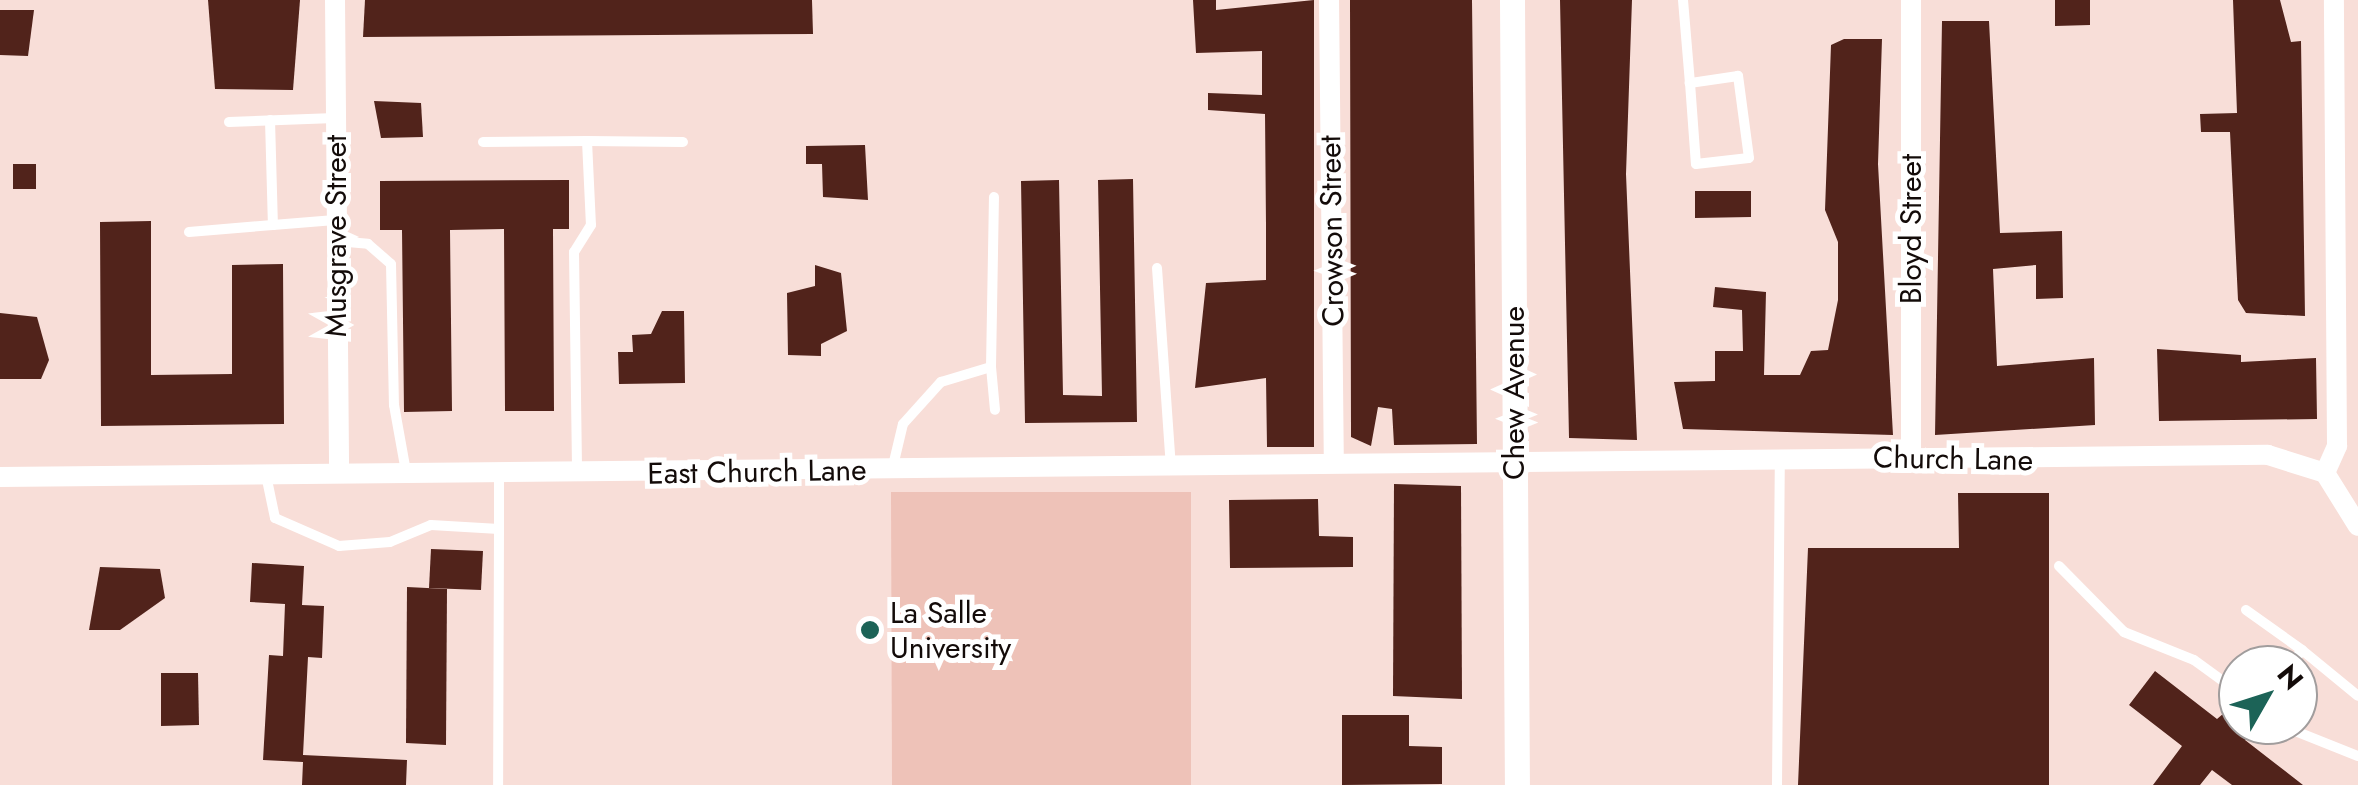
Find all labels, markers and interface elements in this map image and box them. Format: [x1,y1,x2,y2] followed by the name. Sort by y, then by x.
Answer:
[318,135,354,337] street label: Musgrave Street
[1312,135,1352,327] street label: Crowson Street
[1893,154,1929,304] street label: Bloyd Street
[1496,306,1532,480] street label: Chew Avenue
[1873,440,2033,478] street label: Church Lane
[647,452,867,492] street label: East Church Lane
[890,595,1011,666] place label: La Salle University
[859,619,881,641] marker: La Salle University
[2218,645,2318,745] north arrow
[2267,656,2313,699] text: N

